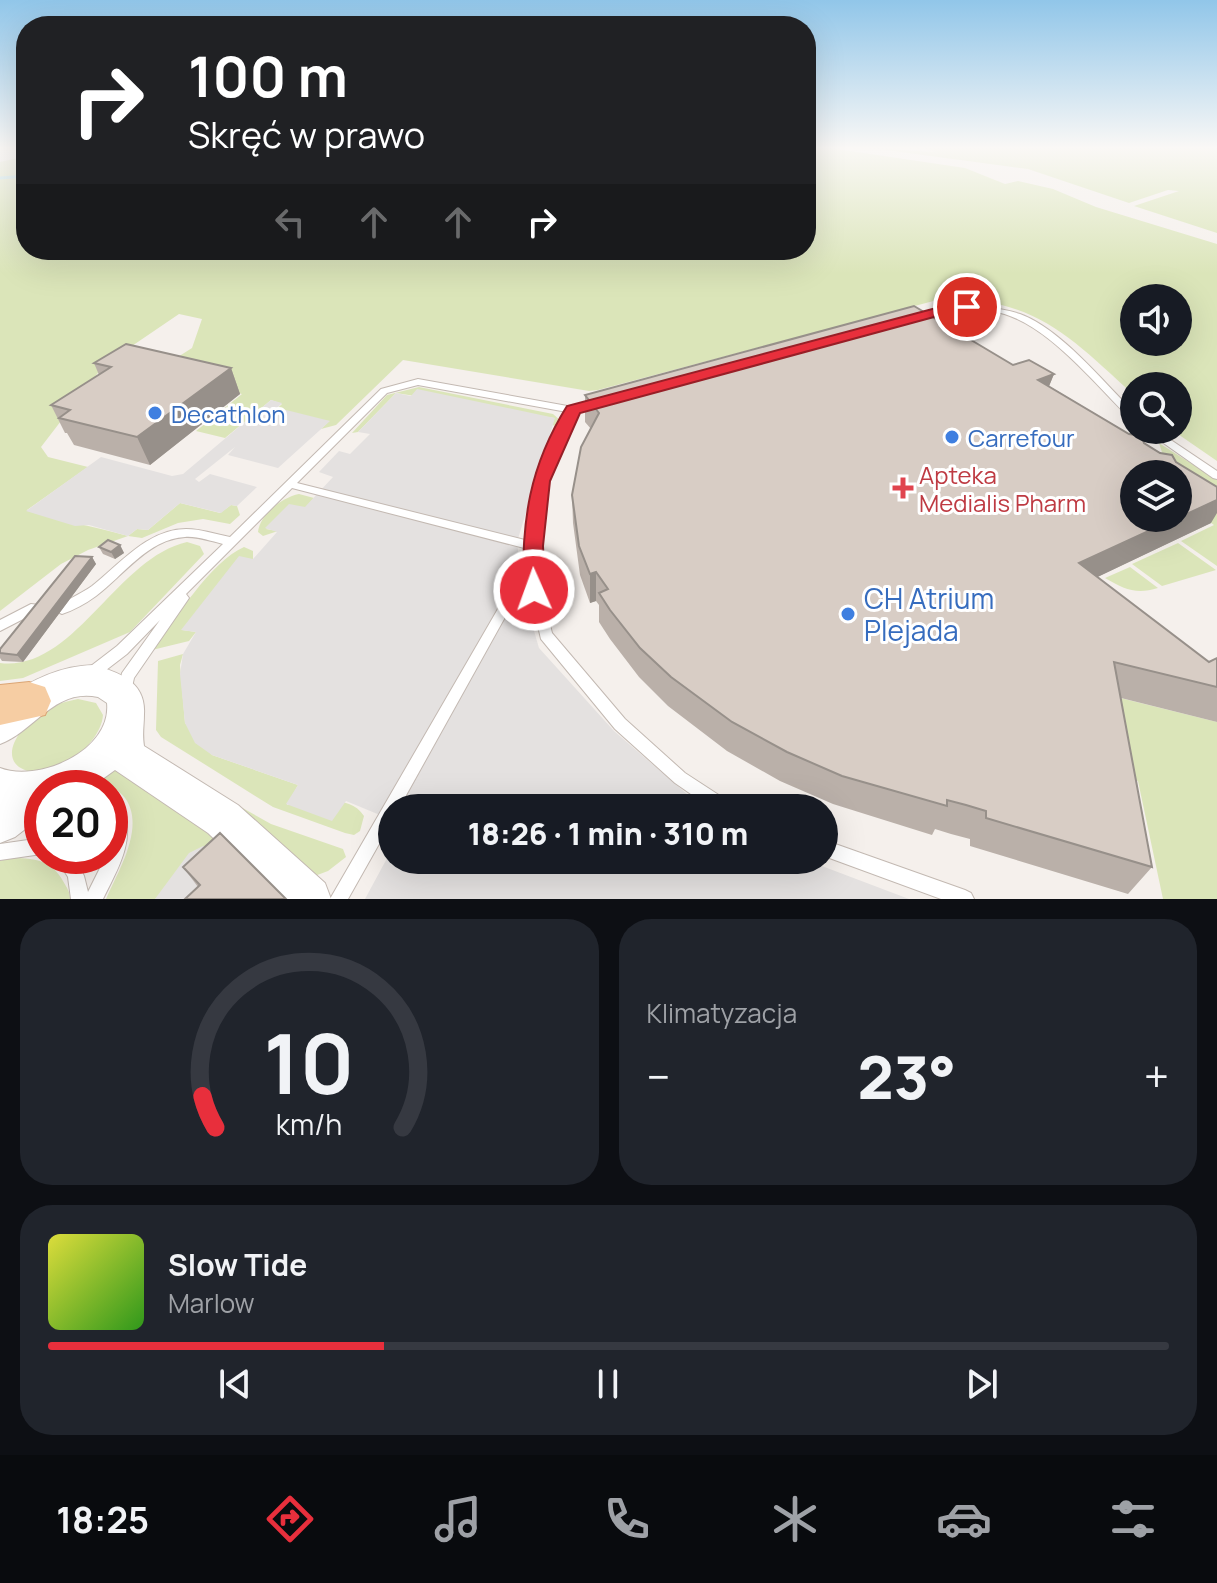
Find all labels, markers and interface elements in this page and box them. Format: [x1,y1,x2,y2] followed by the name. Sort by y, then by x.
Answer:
[188,37,348,114] text: 100 m
[56,48,160,152] icon: right
[188,110,425,159] text: Skręć w prawo
[268,200,312,244] icon: left
[352,200,396,244] icon: ahead
[436,200,480,244] icon: ahead
[520,200,564,244] icon: right
[933,273,1001,341] pin
[1120,284,1192,532] map controls
[1120,284,1192,356] button: sound
[945,285,989,329] icon: arrive
[1120,372,1192,444] button: search
[171,397,286,430] place label: Decathlon
[146,404,164,422] marker: Decathlon
[968,421,1075,454] place label: Carrefour
[943,428,961,446] marker: Carrefour
[919,458,1086,519] place label: Apteka Medialis Pharm
[1120,460,1192,532] button: layers
[894,479,912,497] marker: Apteka Medialis Pharm
[492,548,576,632] position arrow
[864,579,994,649] place label: CH Atrium Plejada
[839,605,857,623] marker: CH Atrium Plejada
[24,770,128,874] speed limit sign: 20
[468,813,748,854] text: 18:26 · 1 min · 310 m
[647,995,797,1031] text: Klimatyzacja
[264,1005,355,1119] text: 10
[858,1035,956,1117] text: 23°
[647,1046,670,1106] text: −
[1144,1046,1169,1106] text: +
[276,1105,342,1144] text: km/h
[168,1244,307,1285] text: Slow Tide
[168,1285,255,1321] text: Marlow
[213,1362,257,1406] icon: previous
[586,1362,630,1406] icon: pause
[960,1362,1004,1406] icon: next
[262,1491,318,1547] icon: directions
[430,1491,486,1547] icon: music
[599,1491,655,1547] icon: phone
[767,1491,823,1547] icon: climate
[936,1491,992,1547] icon: car
[1105,1491,1161,1547] icon: filters
[56,1495,149,1544] text: 18:25

